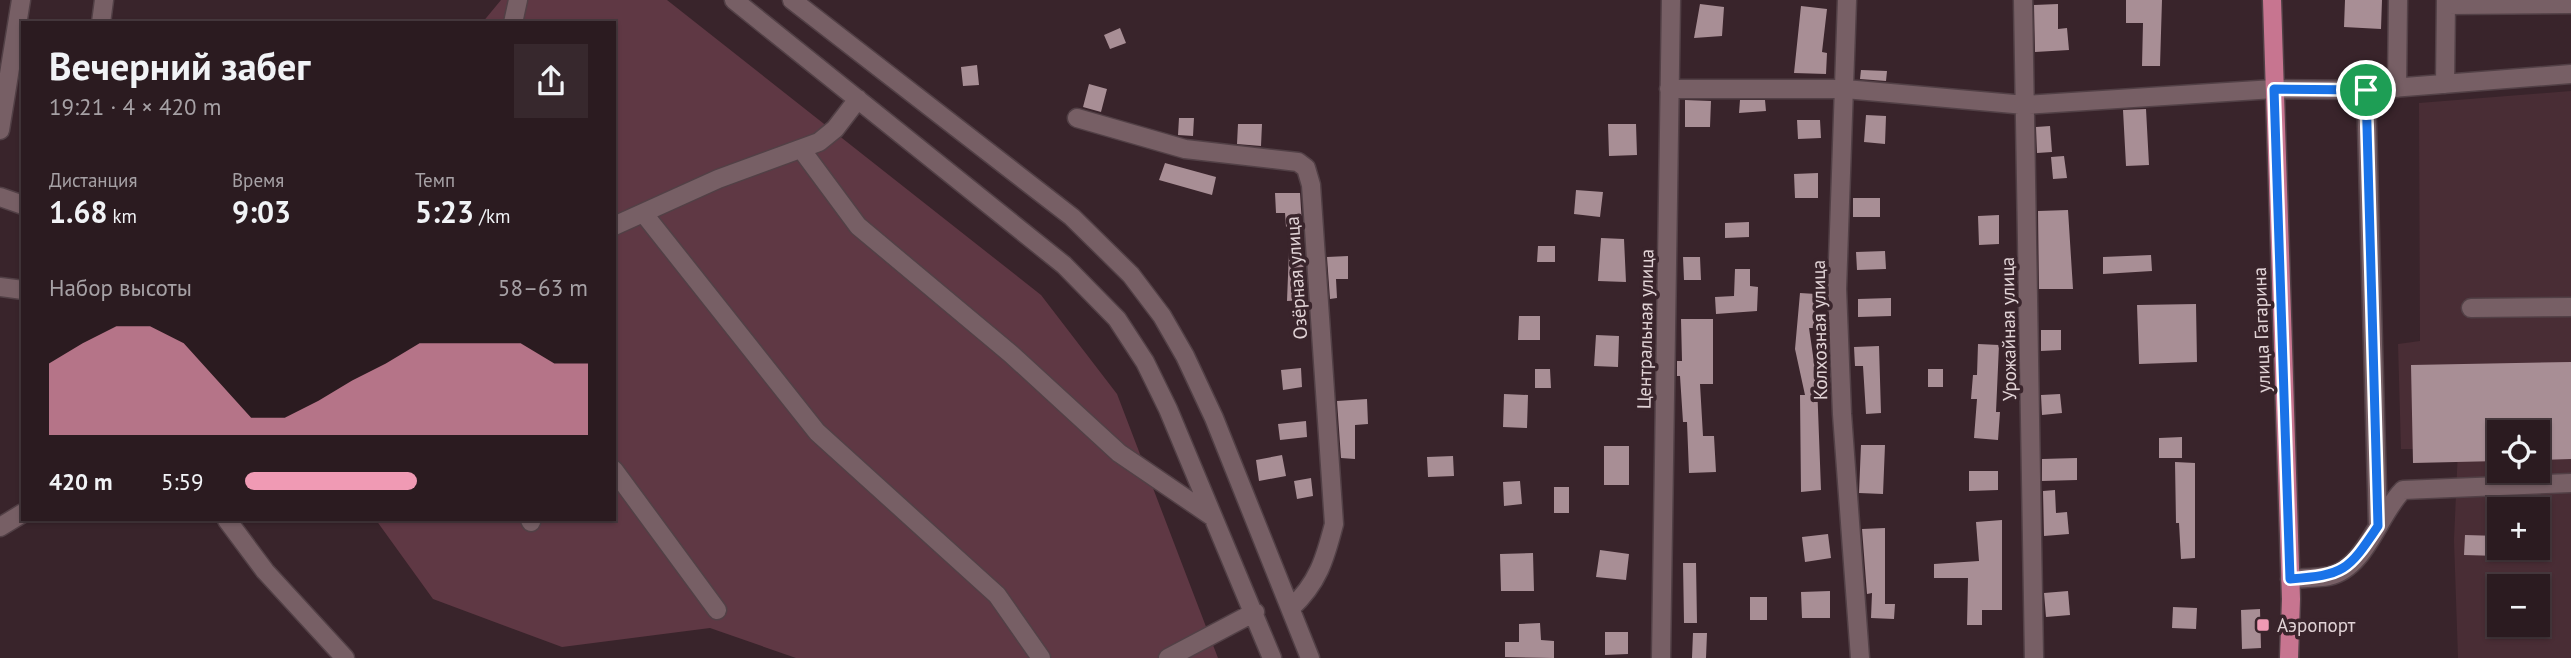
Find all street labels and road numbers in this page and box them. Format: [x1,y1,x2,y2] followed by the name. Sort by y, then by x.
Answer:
[1280,216,1312,340] street label: Озёрная улица
[1632,249,1658,409] street label: Центральная улица
[1995,257,2021,401] street label: Урожайная улица
[1806,260,1832,400] street label: Колхозная улица
[2247,267,2275,393] street label: улица Гагарина

